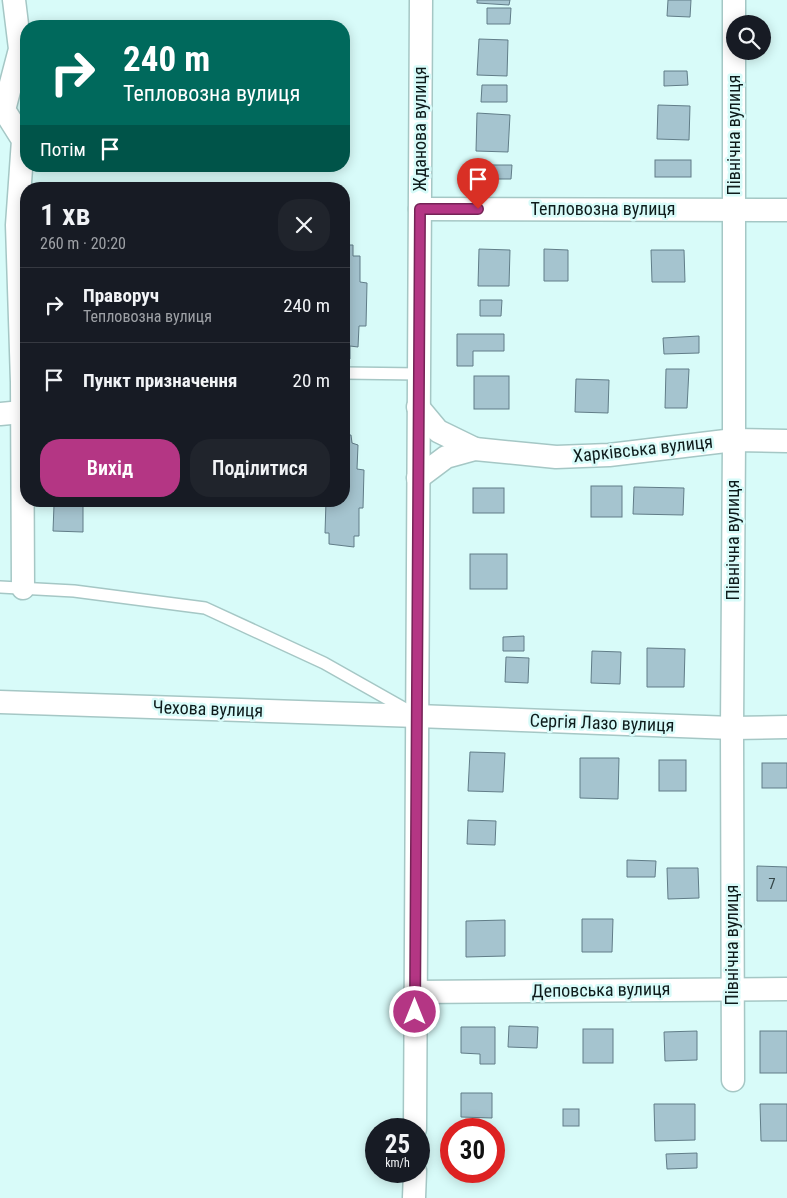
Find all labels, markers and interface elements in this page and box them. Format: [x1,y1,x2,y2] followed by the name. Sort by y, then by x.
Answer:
[726,15,771,60] map controls
[726,15,771,60] button: search
[123,39,210,80] text: 240 m
[40,40,105,105] icon: right
[409,66,430,192] street label: Жданова вулиця
[723,75,744,195] street label: Північна вулиця
[123,81,300,106] text: Тепловозна вулиця
[96,135,124,163] icon: arrive
[40,138,86,161] text: Потім
[457,158,499,209] pin
[464,165,492,193] icon: arrive
[40,197,90,232] text: 1 хв
[530,198,676,219] street label: Тепловозна вулиця
[278,199,330,251] button: close
[40,234,126,253] text: 260 m · 20:20
[83,284,159,307] text: Праворуч
[40,291,68,319] icon: right
[283,294,330,317] text: 240 m
[83,307,212,326] text: Тепловозна вулиця
[40,366,68,394] icon: arrive
[83,369,237,392] text: Пункт призначення
[293,369,330,392] text: 20 m
[572,431,714,466] street label: Харківська вулиця
[40,439,180,497] button: Вихід
[190,439,330,497] button: Поділитися
[722,480,743,600] street label: Північна вулиця
[152,696,264,721] street label: Чехова вулиця
[529,709,675,736] street label: Сергія Лазо вулиця
[768,875,776,893] house number: 7
[721,885,742,1005] street label: Північна вулиця
[532,978,670,1001] street label: Деповська вулиця
[388,985,440,1037] position arrow
[440,1118,505,1183] speed limit sign: 30
[385,1130,410,1159] text: 25
[385,1156,410,1170] text: km/h

